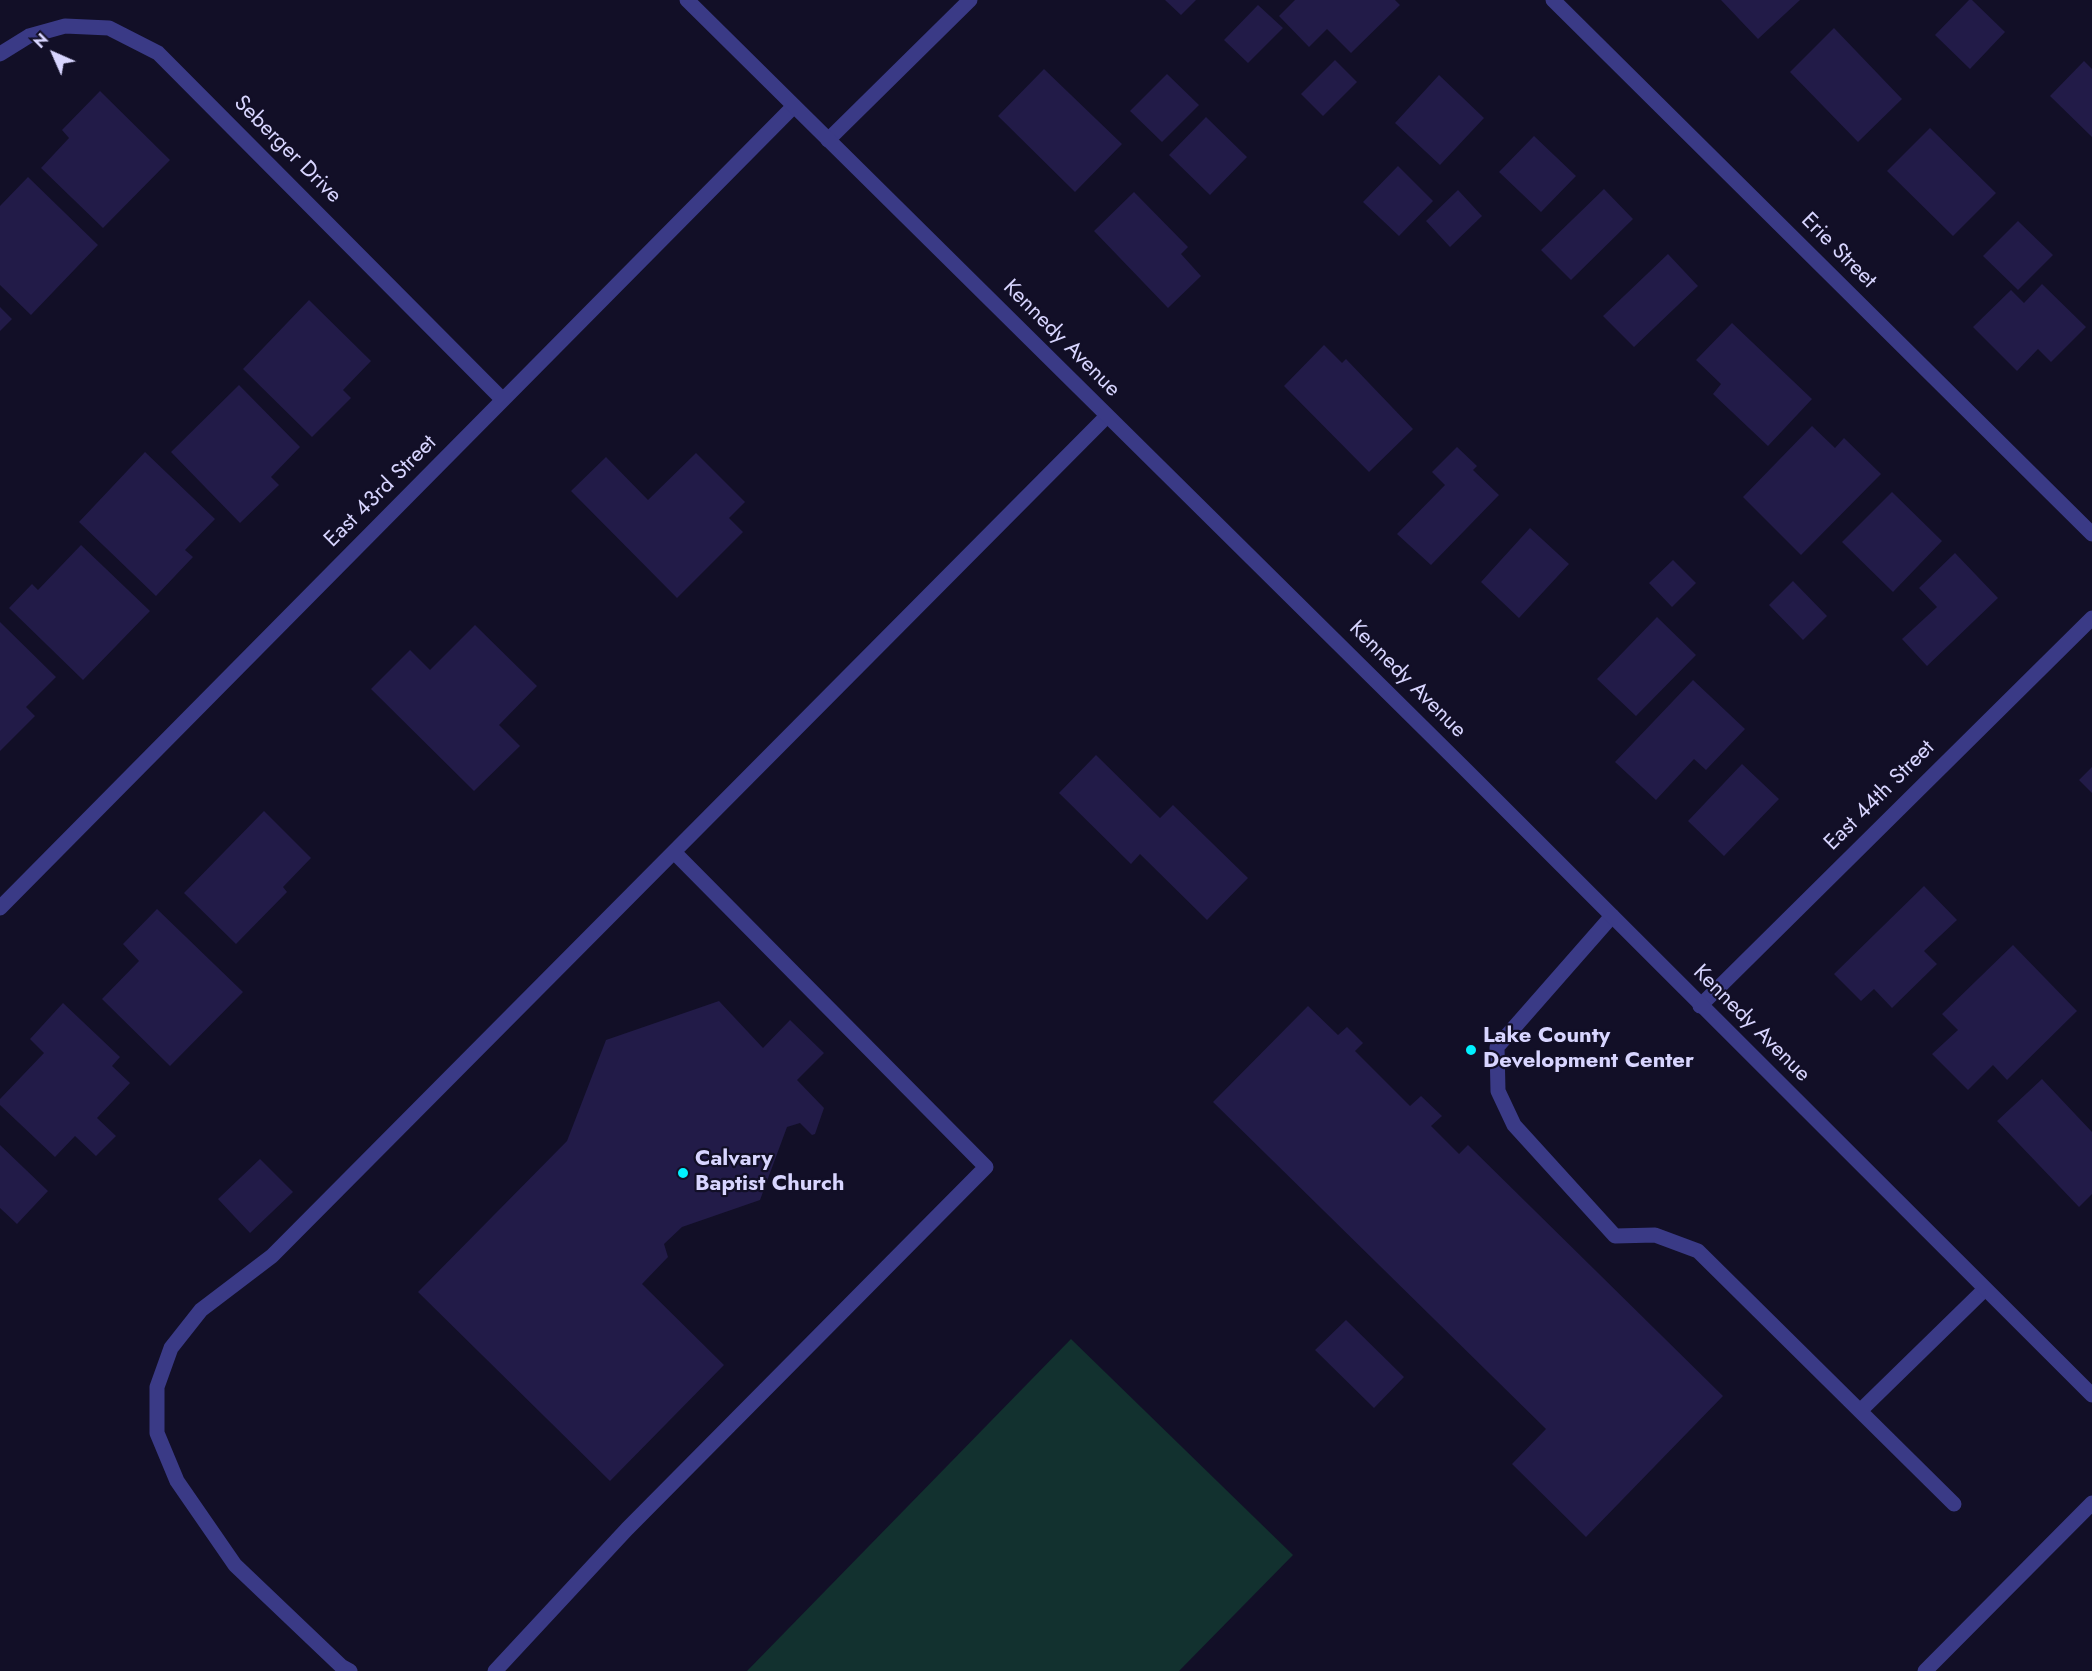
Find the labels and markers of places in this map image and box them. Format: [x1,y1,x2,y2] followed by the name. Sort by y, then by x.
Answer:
[1483,1024,1694,1076] place label: Lake County Development Center
[1464,1043,1478,1057] marker: Lake County Development Center
[695,1147,844,1198] place label: Calvary Baptist Church
[676,1166,690,1180] marker: Calvary Baptist Church

